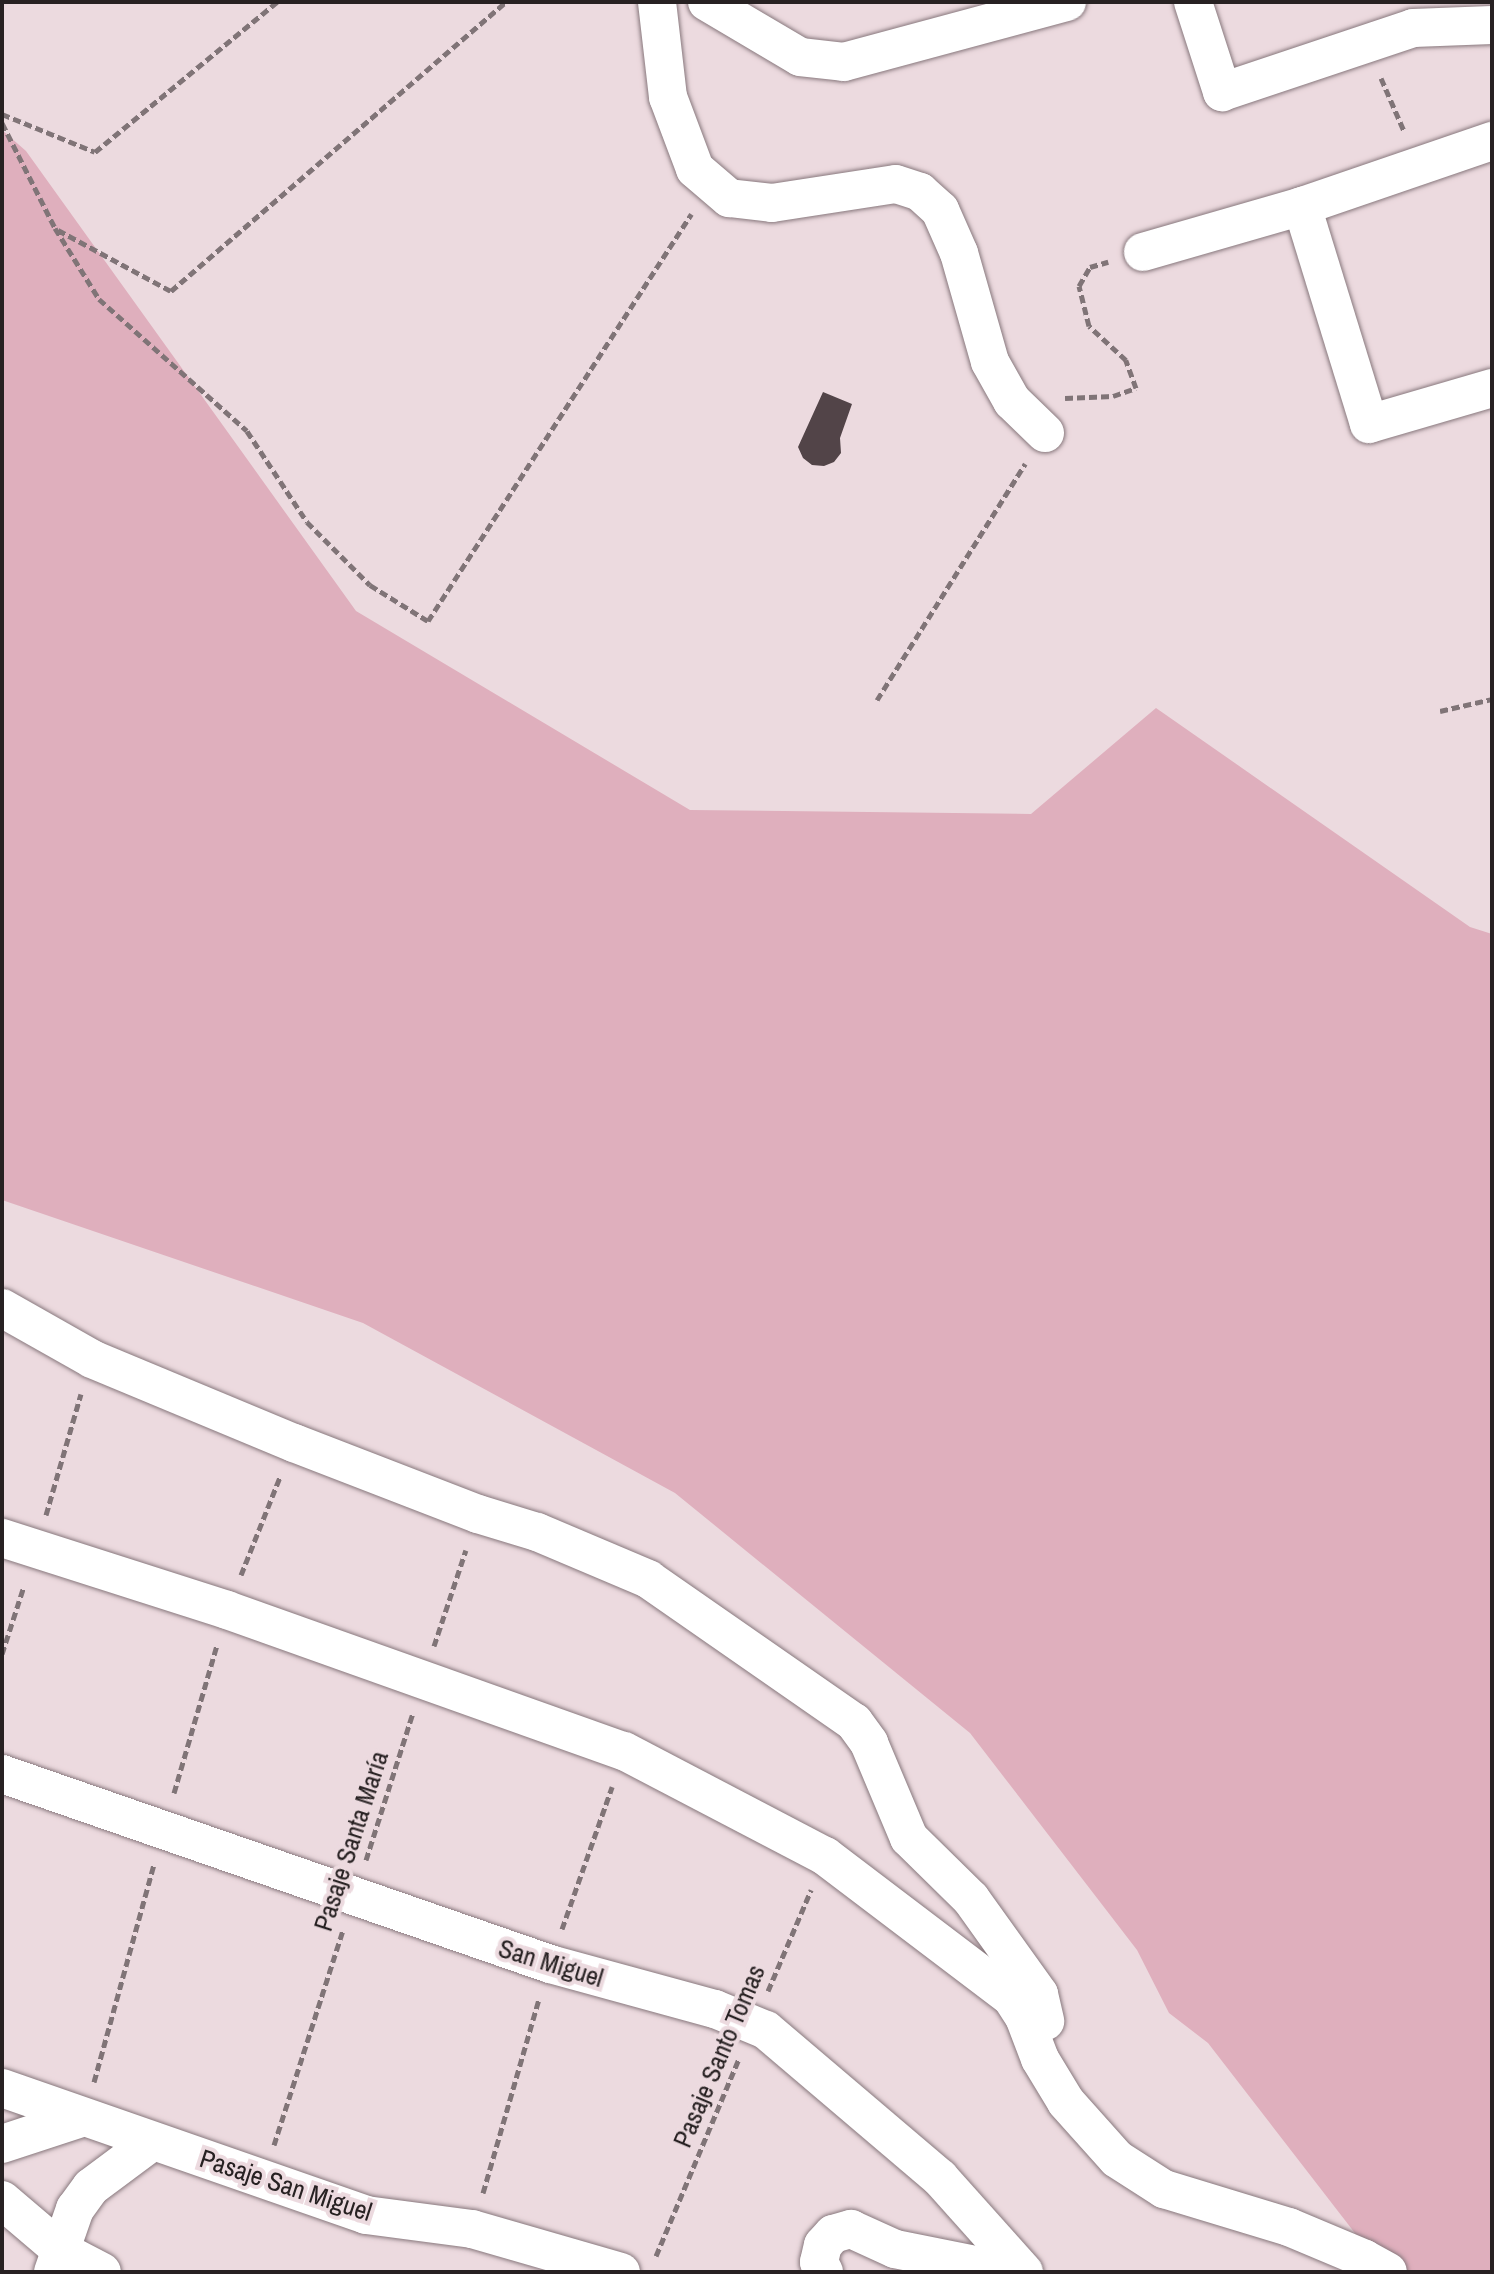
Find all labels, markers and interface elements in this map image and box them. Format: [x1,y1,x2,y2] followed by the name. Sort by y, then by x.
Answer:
[307,1747,395,1935] street label: Pasaje Santa María
[495,1932,607,1994] street label: San Miguel
[666,1960,772,2152] street label: Pasaje Santo Tomas
[196,2143,376,2227] street label: Pasaje San Miguel

